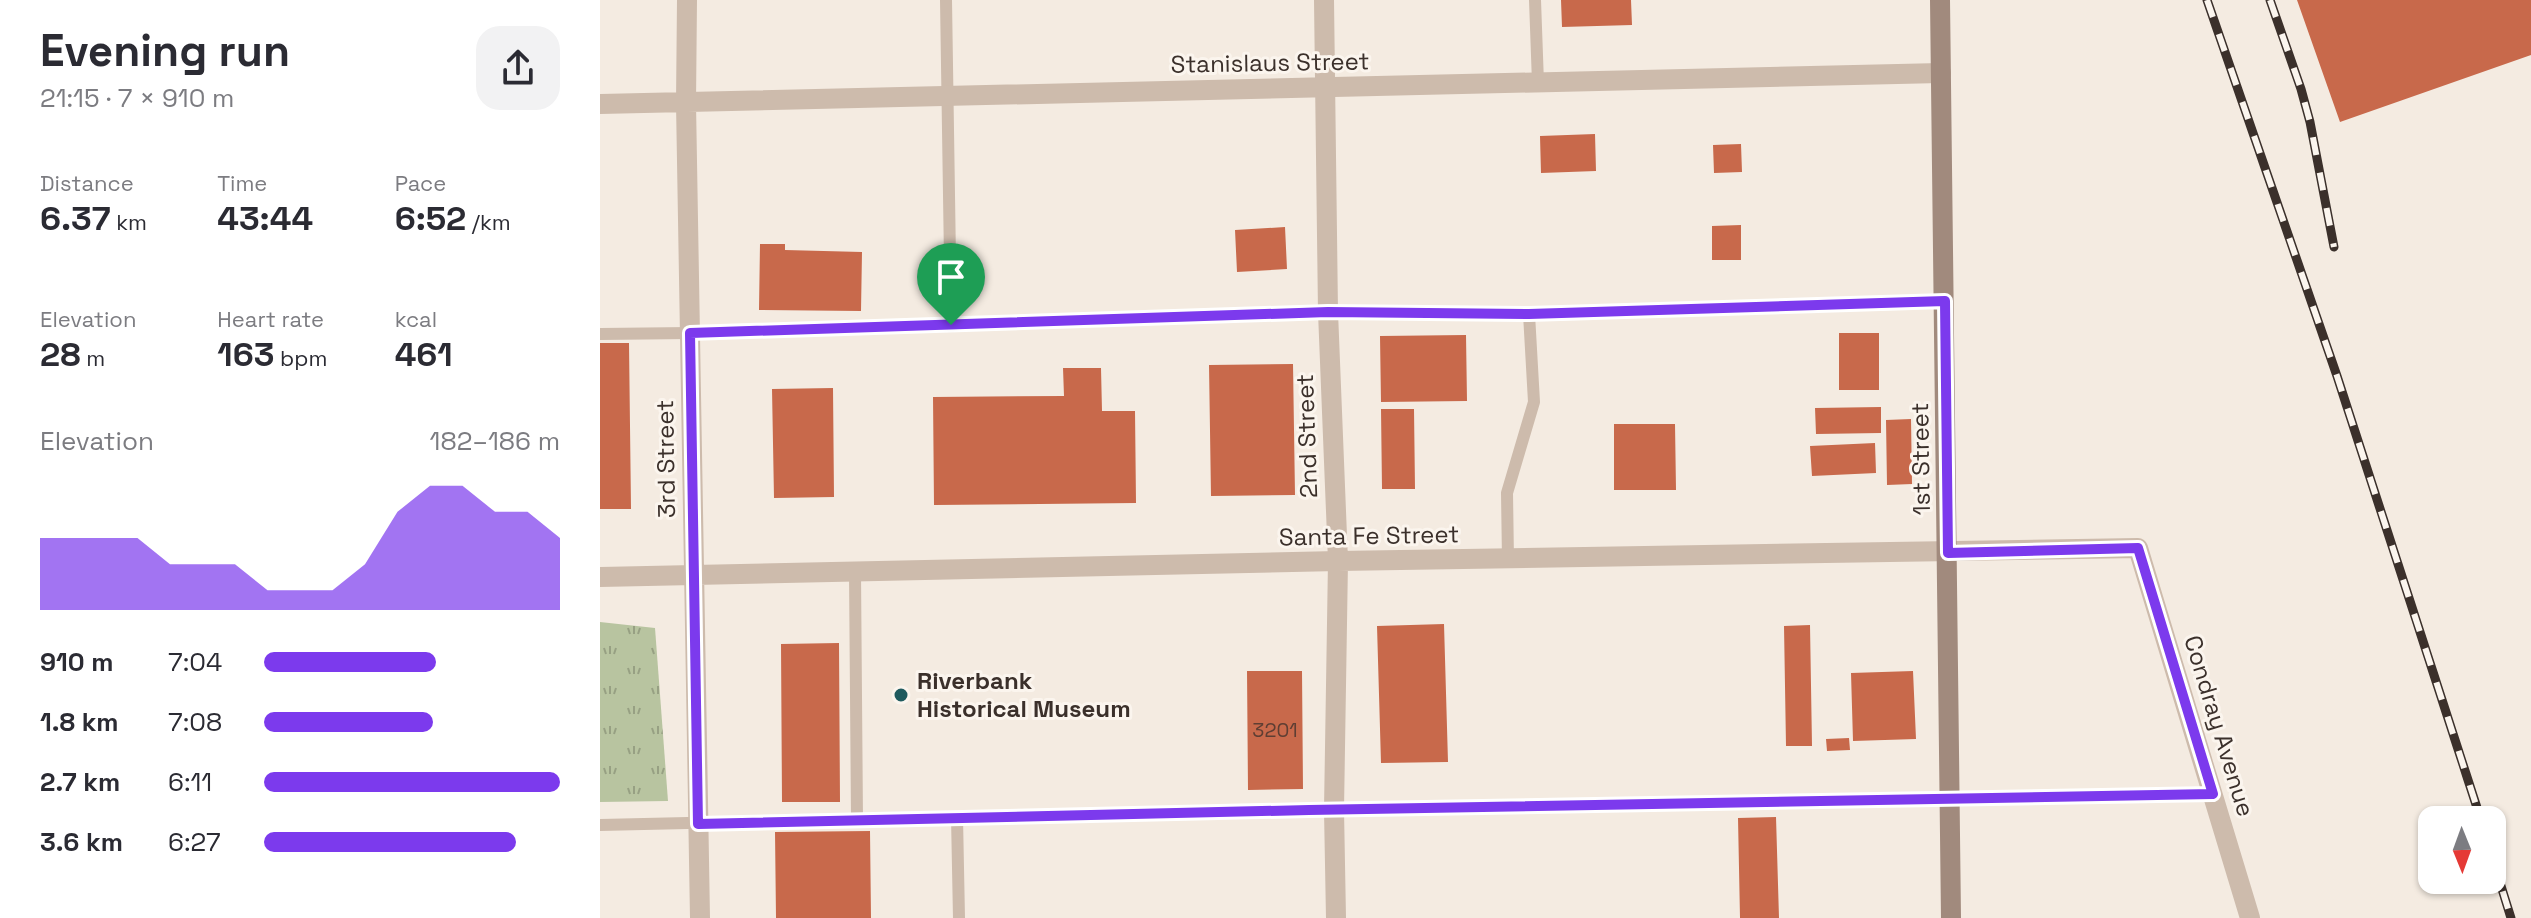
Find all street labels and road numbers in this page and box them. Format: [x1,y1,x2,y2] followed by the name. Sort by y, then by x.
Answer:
[1170,45,1370,80] street label: Stanislaus Street
[1289,373,1324,499] street label: 2nd Street
[649,400,682,518] street label: 3rd Street
[1904,402,1937,516] street label: 1st Street
[1279,518,1459,553] street label: Santa Fe Street
[2177,632,2262,820] street label: Condray Avenue

